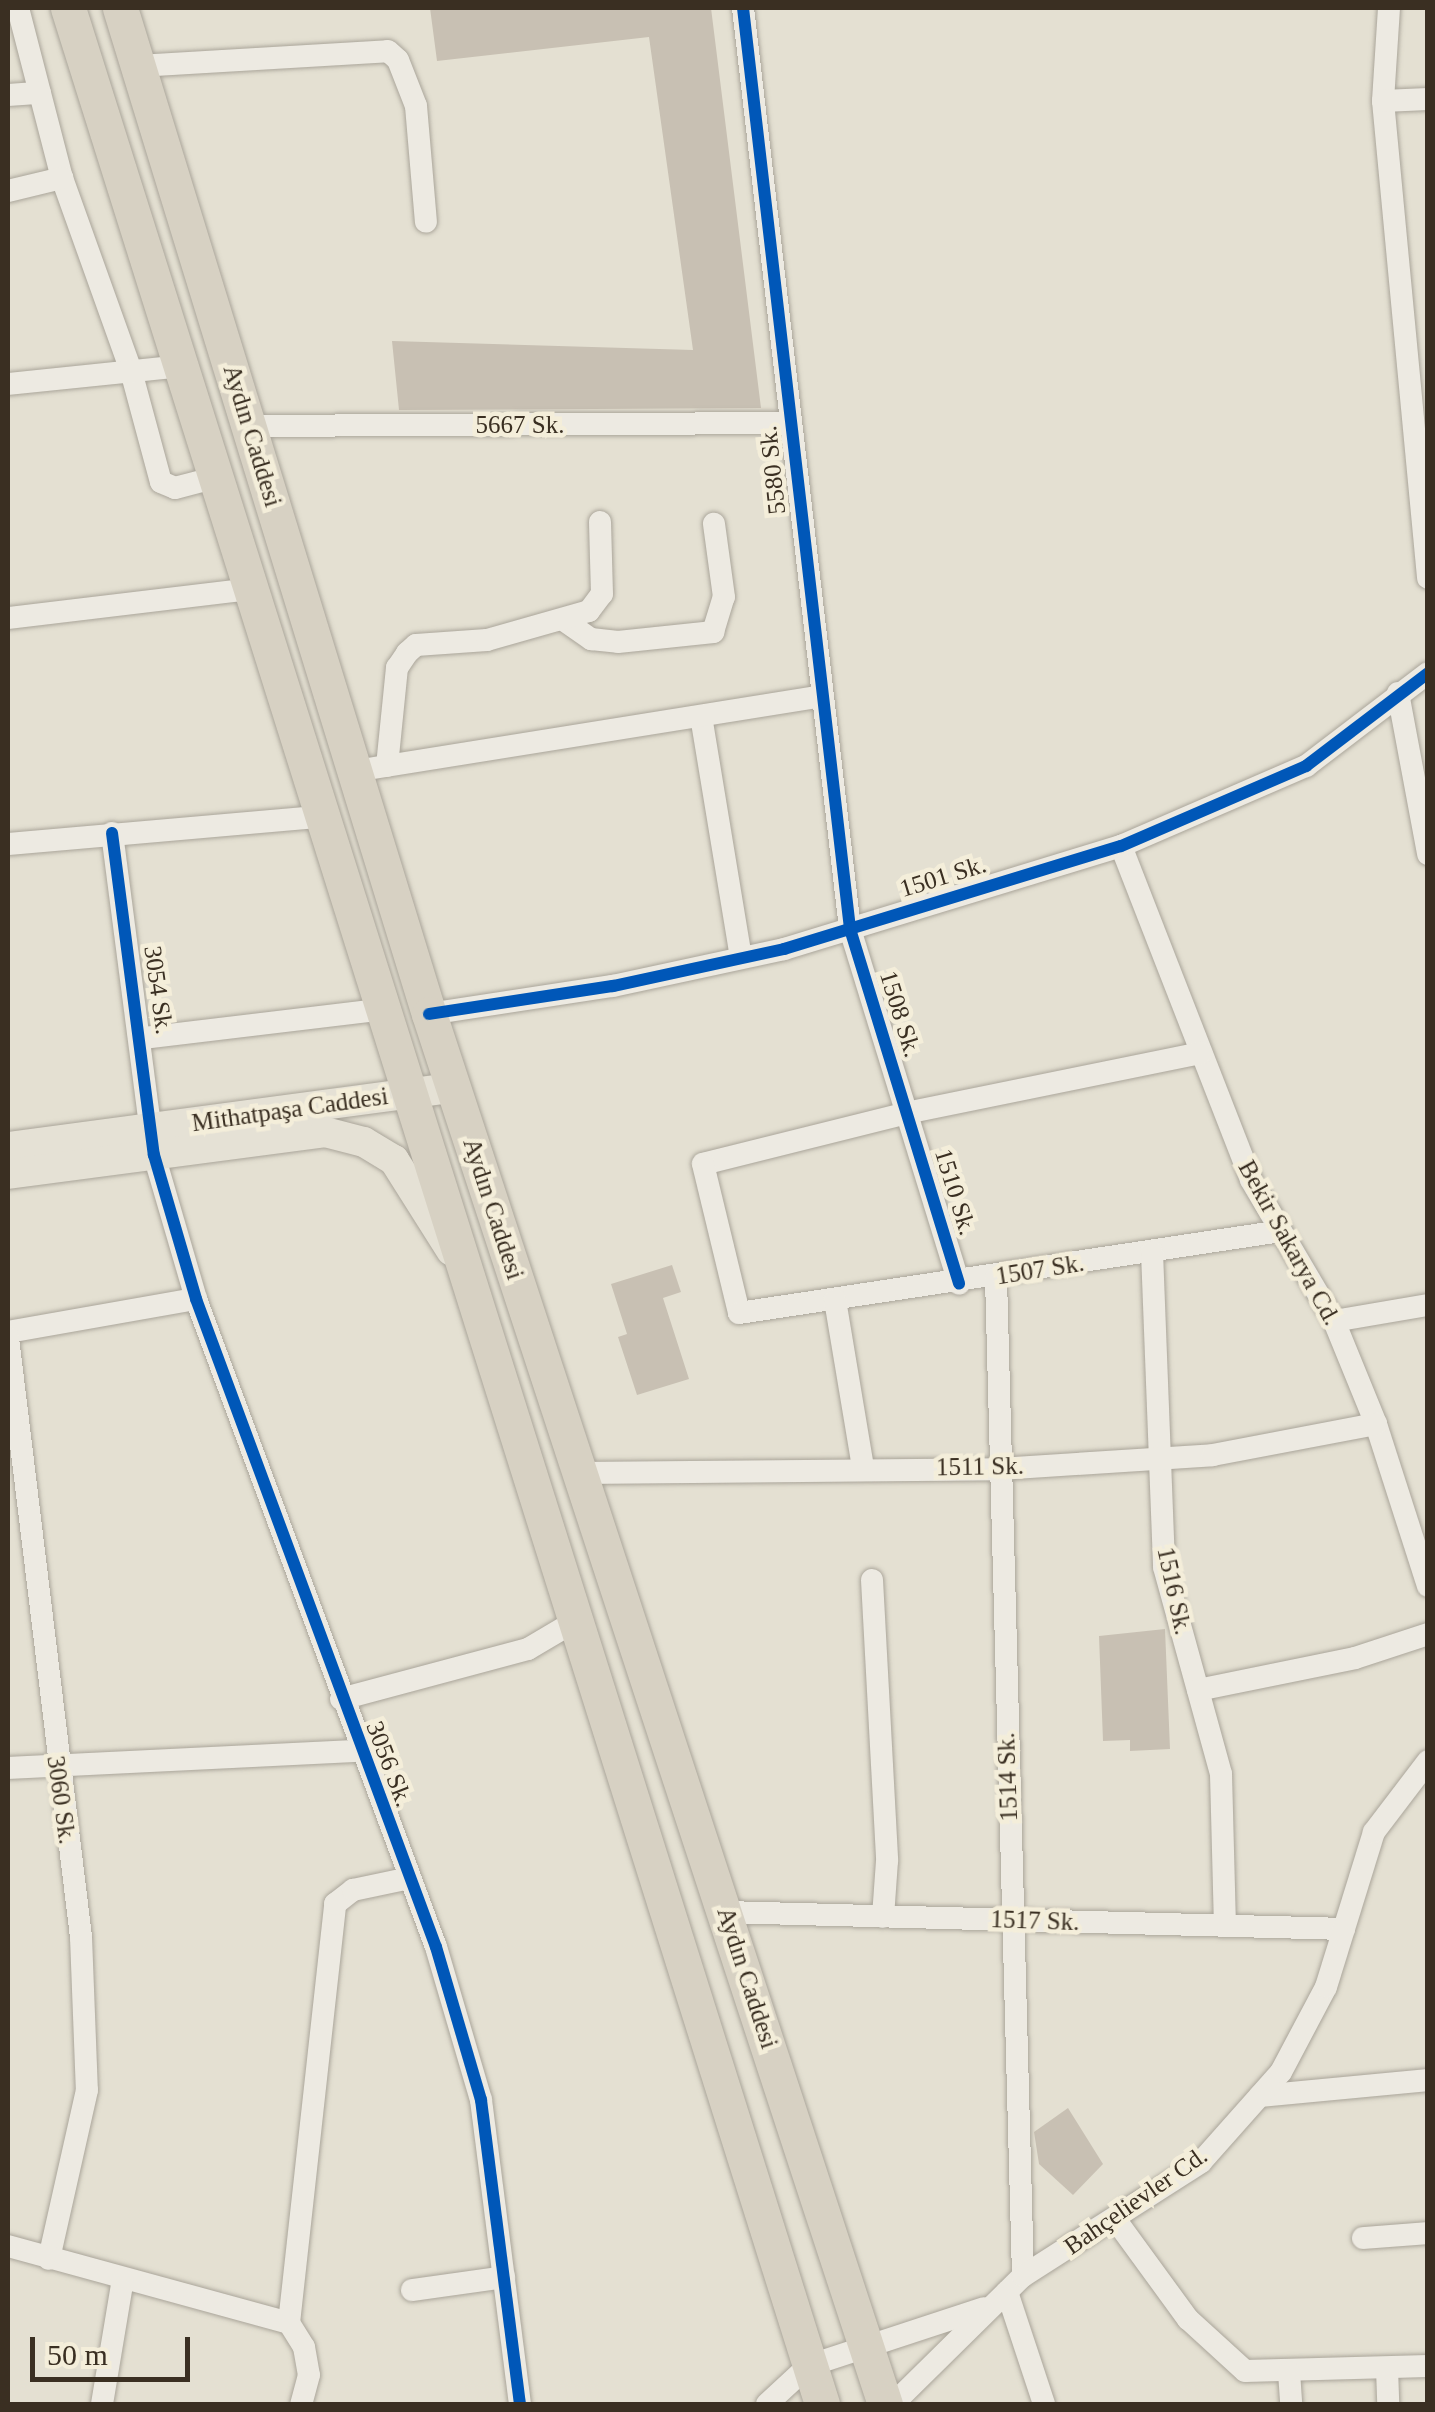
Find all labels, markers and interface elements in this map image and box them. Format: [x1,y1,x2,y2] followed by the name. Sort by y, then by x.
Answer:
[216,361,288,511] street label: Aydın Caddesi
[476,410,564,440] street label: 5667 Sk.
[753,424,793,516] street label: 5580 Sk.
[896,850,990,904] street label: 1501 Sk.
[137,944,179,1036] street label: 3054 Sk.
[873,967,927,1061] street label: 1508 Sk.
[190,1081,390,1139] street label: Mithatpaşa Caddesi
[456,1134,530,1284] street label: Aydın Caddesi
[928,1145,982,1239] street label: 1510 Sk.
[1231,1155,1347,1331] street label: Bekir Sakarya Cd.
[994,1248,1086,1292] street label: 1507 Sk.
[936,1451,1024,1483] street label: 1511 Sk.
[1150,1544,1198,1638] street label: 1516 Sk.
[359,1717,419,1811] street label: 3056 Sk.
[991,1732,1025,1822] street label: 1514 Sk.
[40,1754,82,1846] street label: 3060 Sk.
[710,1903,784,2053] street label: Aydın Caddesi
[990,1904,1080,1938] street label: 1517 Sk.
[1059,2141,1213,2261] street label: Bahçelievler Cd.
[35,2317,195,2379] scale bar
[47,2338,108,2371] text: 50 m

